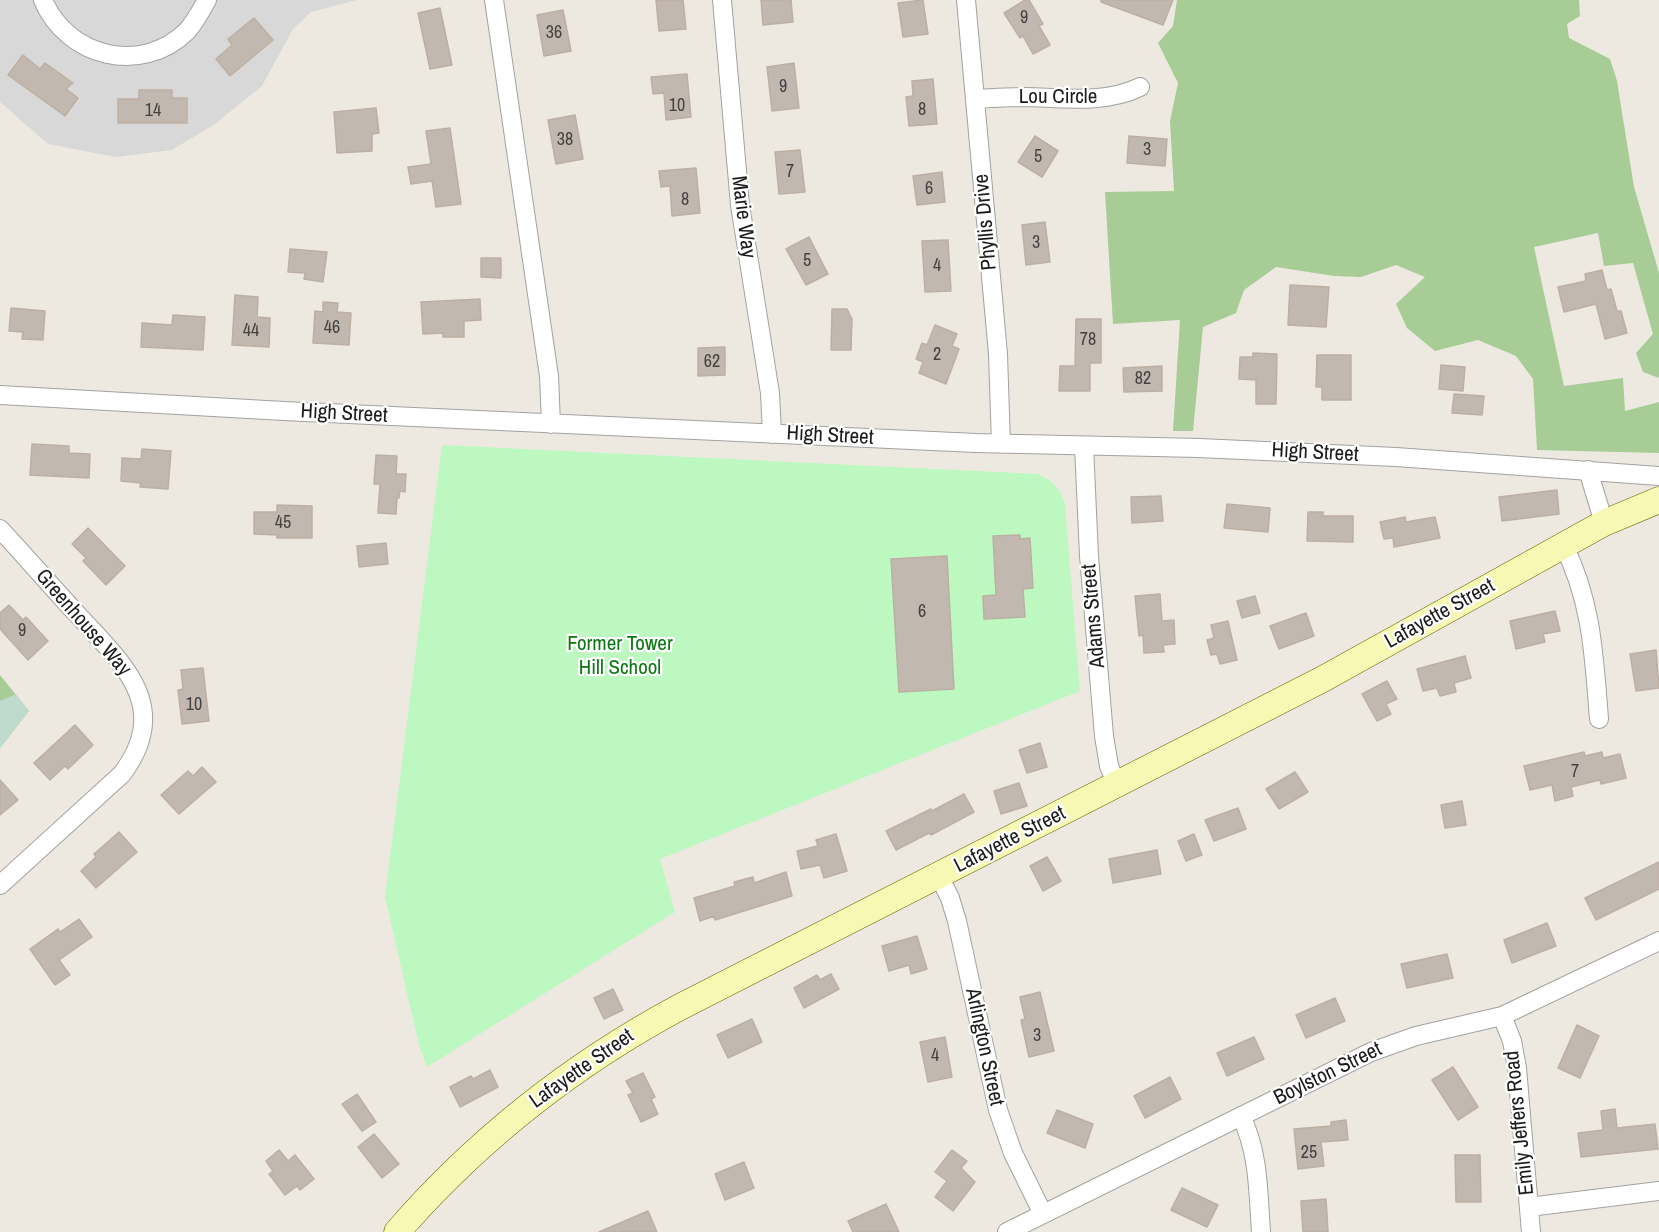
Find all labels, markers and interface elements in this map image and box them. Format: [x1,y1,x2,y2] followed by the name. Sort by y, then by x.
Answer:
[1020,7,1028,29] house number: 9
[546,22,562,44] house number: 36
[779,76,787,98] house number: 9
[1019,84,1097,110] street label: Lou Circle
[669,95,685,117] house number: 10
[918,99,926,121] house number: 8
[145,100,161,122] house number: 14
[557,129,573,151] house number: 38
[1143,139,1151,161] house number: 3
[1034,146,1042,168] house number: 5
[786,161,794,183] house number: 7
[969,173,1003,271] street label: Phyllis Drive
[725,174,761,260] street label: Marie Way
[925,178,933,200] house number: 6
[681,189,689,211] house number: 8
[1032,232,1040,254] house number: 3
[803,250,811,272] house number: 5
[933,255,941,277] house number: 4
[324,317,340,339] house number: 46
[243,320,259,342] house number: 44
[1080,329,1096,351] house number: 78
[933,344,941,366] house number: 2
[704,351,720,373] house number: 62
[1135,368,1151,390] house number: 82
[300,399,388,429] street label: High Street
[786,421,874,451] street label: High Street
[1271,438,1359,468] street label: High Street
[275,512,291,534] house number: 45
[1077,563,1111,669] street label: Adams Street
[30,564,136,682] street label: Greenhouse Way
[1381,574,1499,654] street label: Lafayette Street
[918,601,926,623] house number: 6
[18,620,26,642] house number: 9
[567,631,673,681] park label: Former Tower Hill School
[186,694,202,716] house number: 10
[1571,761,1579,783] house number: 7
[950,801,1070,879] street label: Lafayette Street
[959,986,1009,1108] street label: Arlington Street
[525,1024,639,1114] street label: Lafayette Street
[1033,1025,1041,1047] house number: 3
[1270,1037,1386,1111] street label: Boylston Street
[931,1045,939,1067] house number: 4
[1500,1049,1540,1197] street label: Emily Jeffers Road
[1301,1142,1317,1164] house number: 25

